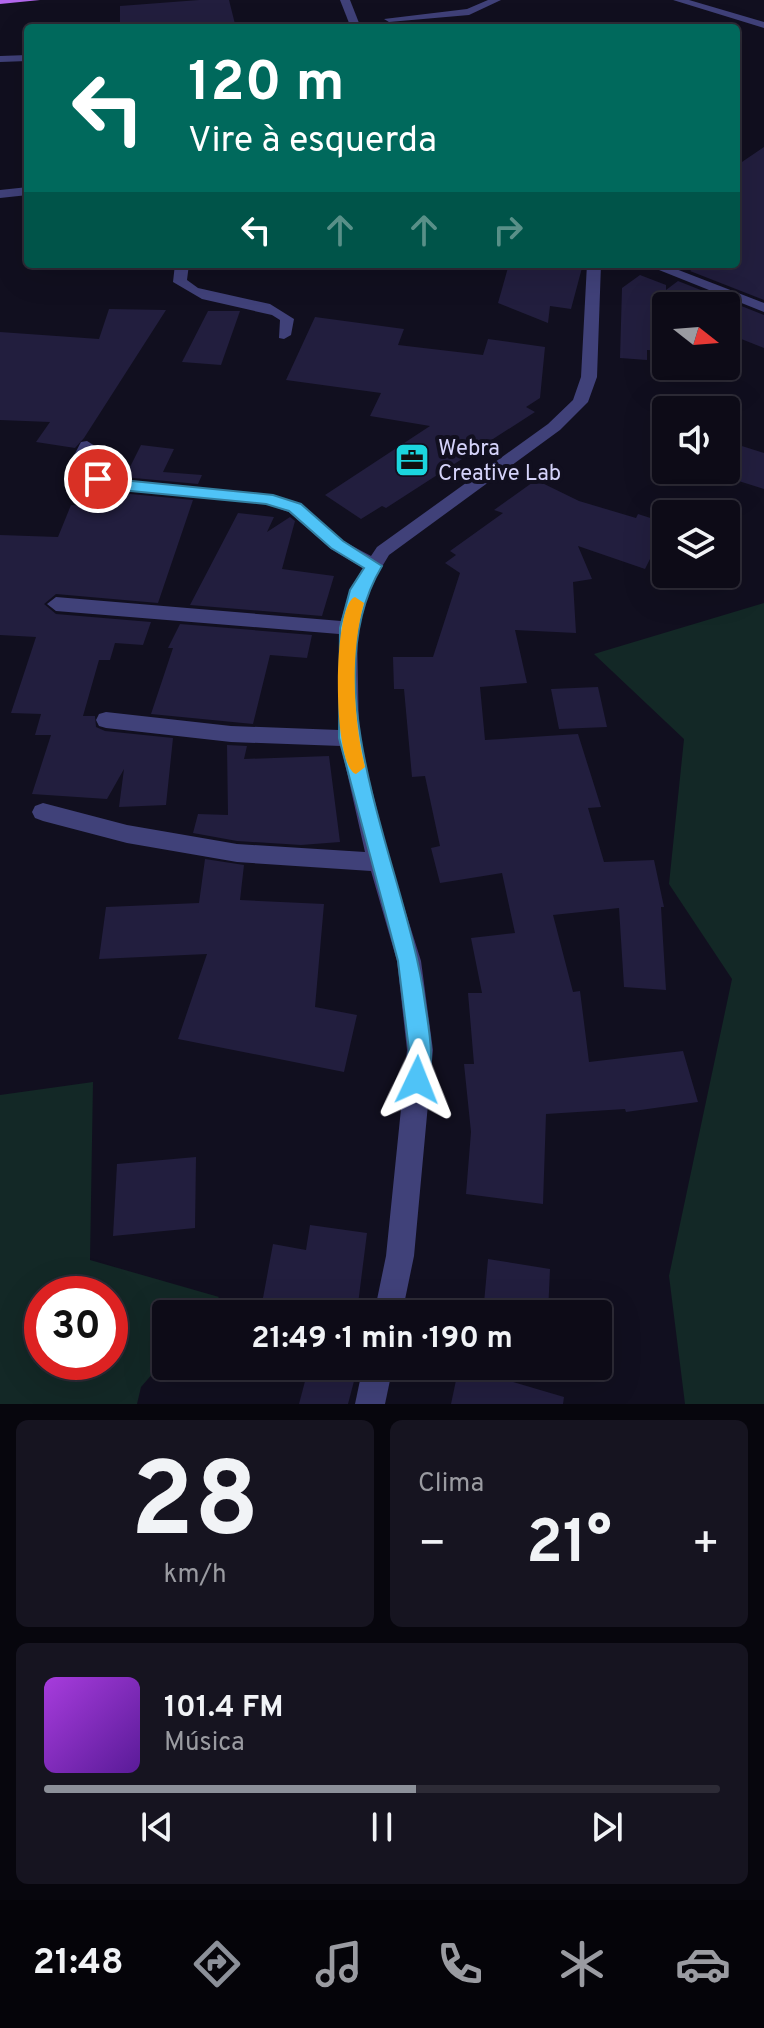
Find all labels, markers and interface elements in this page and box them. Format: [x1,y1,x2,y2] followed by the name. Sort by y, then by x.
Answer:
[188,50,345,120] text: 120 m
[56,56,160,160] icon: left
[188,119,437,165] text: Vire à esquerda
[234,208,278,252] icon: left
[318,208,362,252] icon: ahead
[402,208,446,252] icon: ahead
[486,208,530,252] icon: right
[652,292,740,380] north arrow
[652,292,740,588] map controls
[652,396,740,484] button: sound
[438,436,561,488] place label: Webra Creative Lab
[393,441,431,479] office icon: Webra Creative Lab
[64,445,132,513] pin
[76,457,120,501] icon: arrive
[652,500,740,588] button: layers
[375,1038,459,1122] position arrow
[24,1276,128,1380] speed limit sign: 30
[251,1321,513,1358] text: 21:49 · 1 min · 190 m
[130,1441,260,1573] text: 28
[418,1468,484,1501] text: Clima
[526,1508,612,1584] text: 21°
[418,1518,446,1574] text: −
[692,1518,720,1574] text: +
[163,1559,227,1592] text: km/h
[164,1690,283,1727] text: 101.4 FM
[164,1727,245,1760] text: Música
[135,1805,179,1849] icon: previous
[360,1805,404,1849] icon: pause
[585,1805,629,1849] icon: next
[189,1936,245,1992] icon: directions
[311,1936,367,1992] icon: music
[432,1936,488,1992] icon: phone
[554,1936,610,1992] icon: climate
[675,1936,731,1992] icon: car
[33,1941,124,1987] text: 21:48

